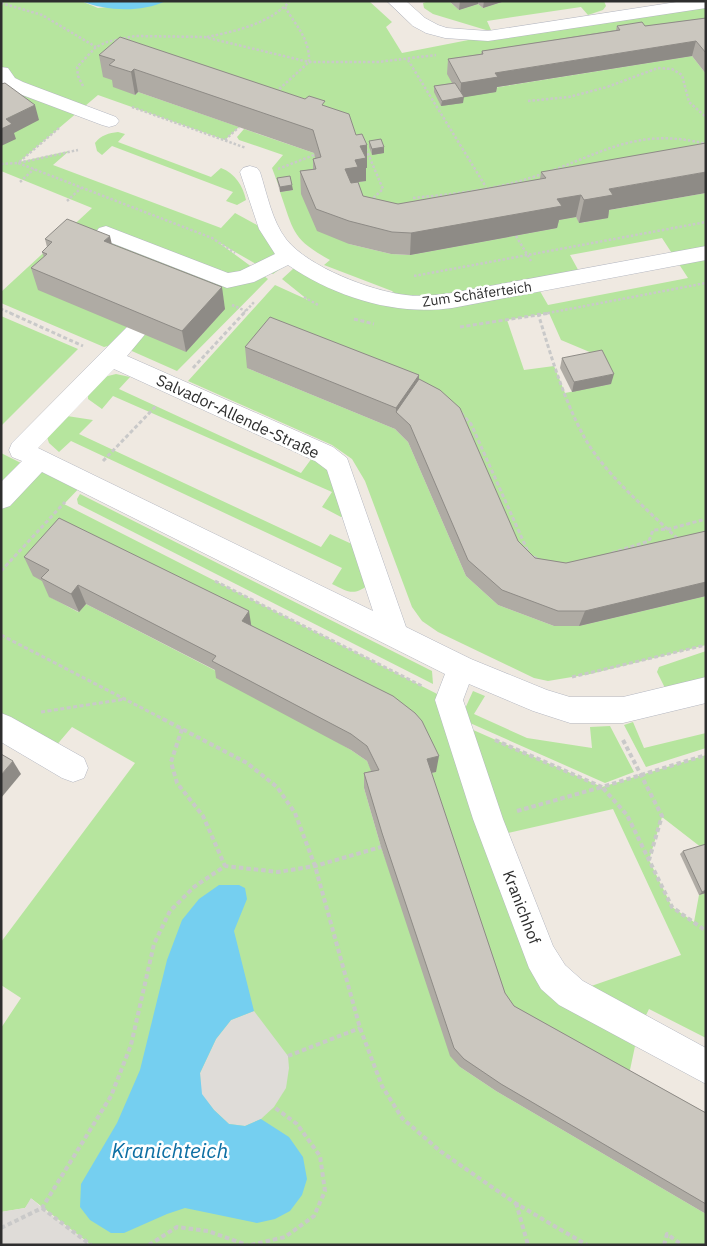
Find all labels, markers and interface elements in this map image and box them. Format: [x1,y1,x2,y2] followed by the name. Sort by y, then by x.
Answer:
[421,277,533,311] street label: Zum Schäferteich
[153,369,323,463] street label: Salvador-Allende-Straße
[499,867,545,947] street label: Kranichhof
[112,1136,228,1164] water label: Kranichteich

